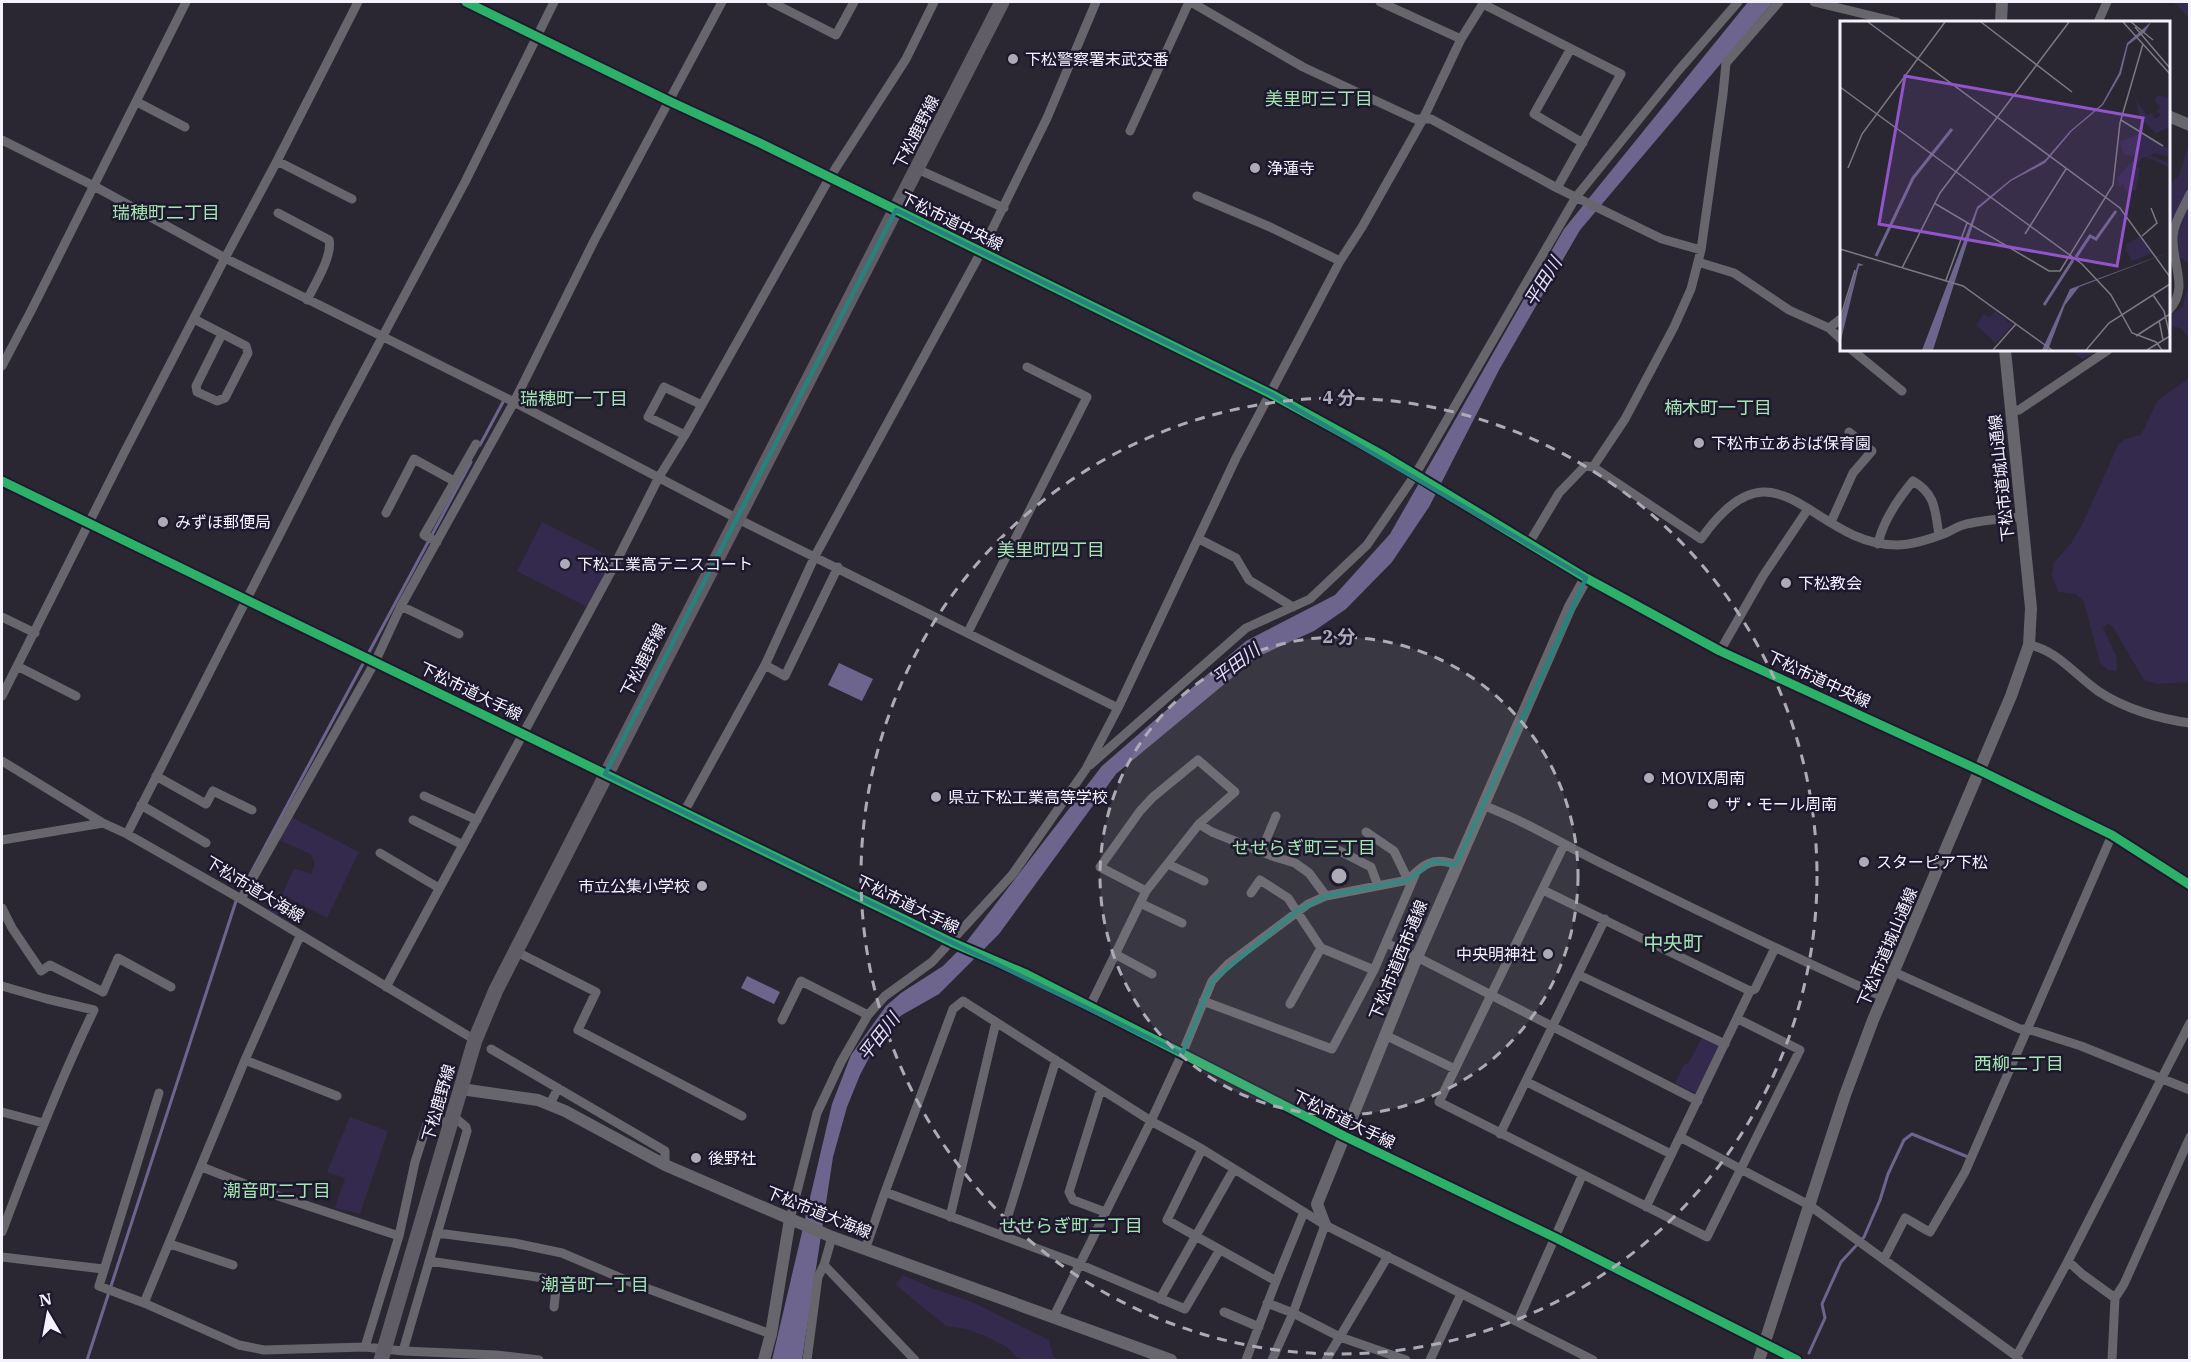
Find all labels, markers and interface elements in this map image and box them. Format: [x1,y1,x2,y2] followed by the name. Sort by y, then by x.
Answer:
[1840,21,2170,351] inset map
[1025,49,1169,69] place label: 下松警察署末武交番
[1006,52,1020,66] marker: 下松警察署末武交番
[1265,87,1373,110] district label: 美里町三丁目
[889,92,943,172] street label: 下松鹿野線
[1267,158,1315,178] place label: 浄蓮寺
[1248,161,1262,175] marker: 浄蓮寺
[897,187,1007,255] street label: 下松市道中央線
[112,201,220,224] district label: 瑞穂町二丁目
[1519,251,1568,311] water label: 平田川
[1323,386,1355,409] text: 4 分
[520,387,628,410] district label: 瑞穂町一丁目
[1664,396,1772,419] district label: 楠木町一丁目
[1984,413,2018,543] street label: 下松市道城山通線
[1711,433,1871,453] place label: 下松市立あおば保育園
[1692,436,1706,450] marker: 下松市立あおば保育園
[175,512,271,532] place label: みずほ郵便局
[156,515,170,529] marker: みずほ郵便局
[997,538,1105,561] district label: 美里町四丁目
[577,554,753,574] place label: 下松工業高テニスコート
[558,557,572,571] marker: 下松工業高テニスコート
[1798,573,1862,593] place label: 下松教会
[1779,576,1793,590] marker: 下松教会
[616,620,670,700] street label: 下松鹿野線
[1323,625,1355,648] text: 2 分
[1207,637,1266,689] water label: 平田川
[1764,646,1874,712] street label: 下松市道中央線
[416,657,526,725] street label: 下松市道大手線
[1661,768,1745,788] place label: MOVIX周南
[1642,771,1656,785] marker: MOVIX周南
[948,787,1108,807] place label: 県立下松工業高等学校
[929,790,943,804] marker: 県立下松工業高等学校
[1725,794,1837,814] place label: ザ・モール周南
[1706,797,1720,811] marker: ザ・モール周南
[1232,836,1376,859] district label: せせらぎ町三丁目
[202,852,308,926] street label: 下松市道大海線
[1876,852,1988,872] place label: スターピア下松
[1857,855,1871,869] marker: スターピア下松
[1329,866,1349,886] centre of rings
[853,870,963,938] street label: 下松市道大手線
[578,876,690,896] place label: 市立公集小学校
[695,879,709,893] marker: 市立公集小学校
[1853,884,1921,1010] street label: 下松市道城山通線
[1365,897,1431,1023] street label: 下松市道西市通線
[1643,929,1703,956] district label: 中央町
[1456,944,1536,964] place label: 中央明神社
[1541,947,1555,961] marker: 中央明神社
[853,1007,906,1065] water label: 平田川
[1974,1052,2064,1075] district label: 西柳二丁目
[417,1062,459,1144] street label: 下松鹿野線
[1289,1085,1399,1153] street label: 下松市道大手線
[708,1148,756,1168] place label: 後野社
[689,1151,703,1165] marker: 後野社
[223,1179,331,1202] district label: 潮音町二丁目
[763,1182,875,1242] street label: 下松市道大海線
[999,1214,1143,1237] district label: せせらぎ町二丁目
[541,1273,649,1296] district label: 潮音町一丁目
[18,1284,78,1344] north arrow
[37,1288,53,1310] text: N

